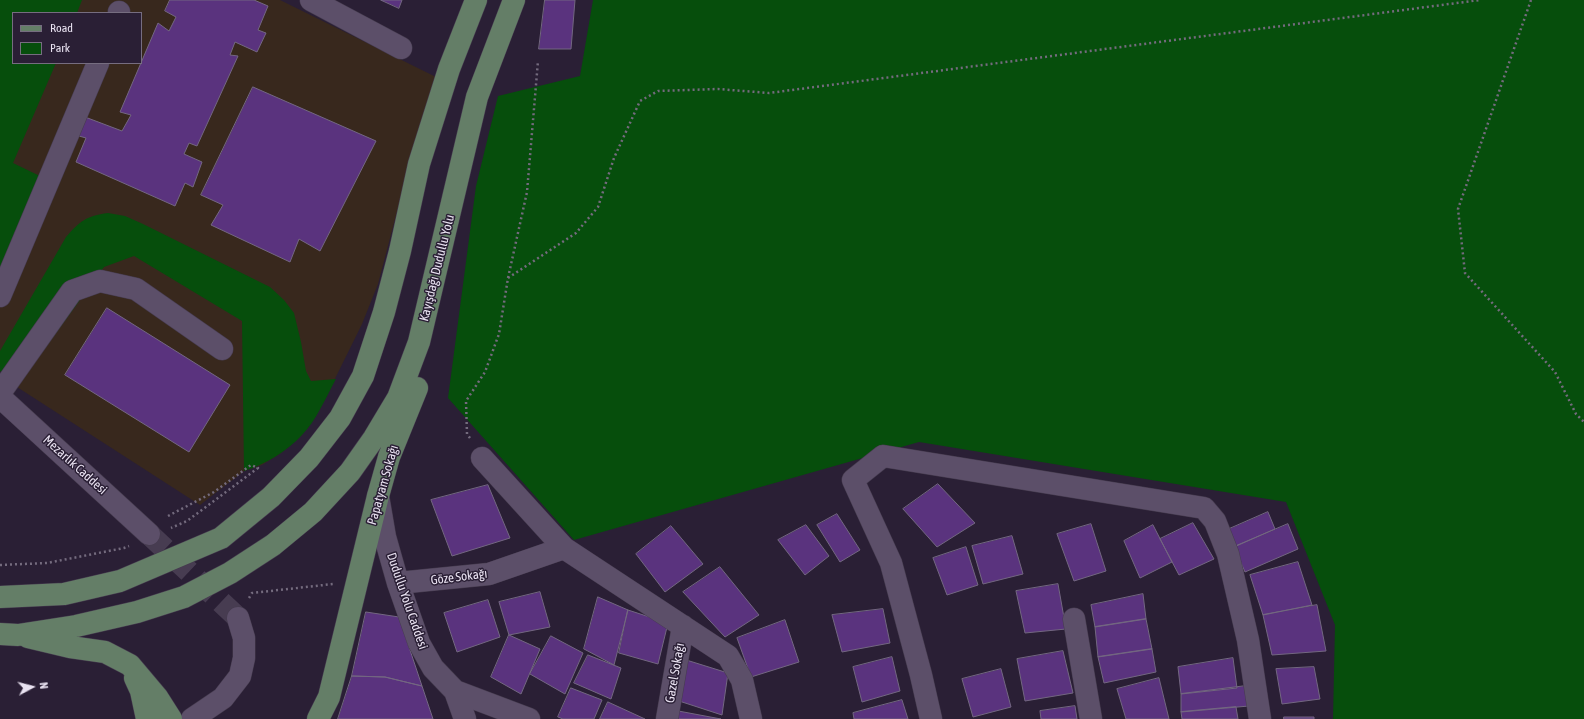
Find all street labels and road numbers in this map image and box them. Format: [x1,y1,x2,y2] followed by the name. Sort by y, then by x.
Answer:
[416,213,458,323] street label: Kayışdağı Dudullu Yolu
[40,432,110,498] street label: Mezarlık Caddesi
[364,443,402,527] street label: Papatyam Sokağı
[383,551,431,651] street label: Dudullu Yolu Caddesi
[430,566,488,588] street label: Göze Sokağı
[662,642,688,704] street label: Gazel Sokağı

